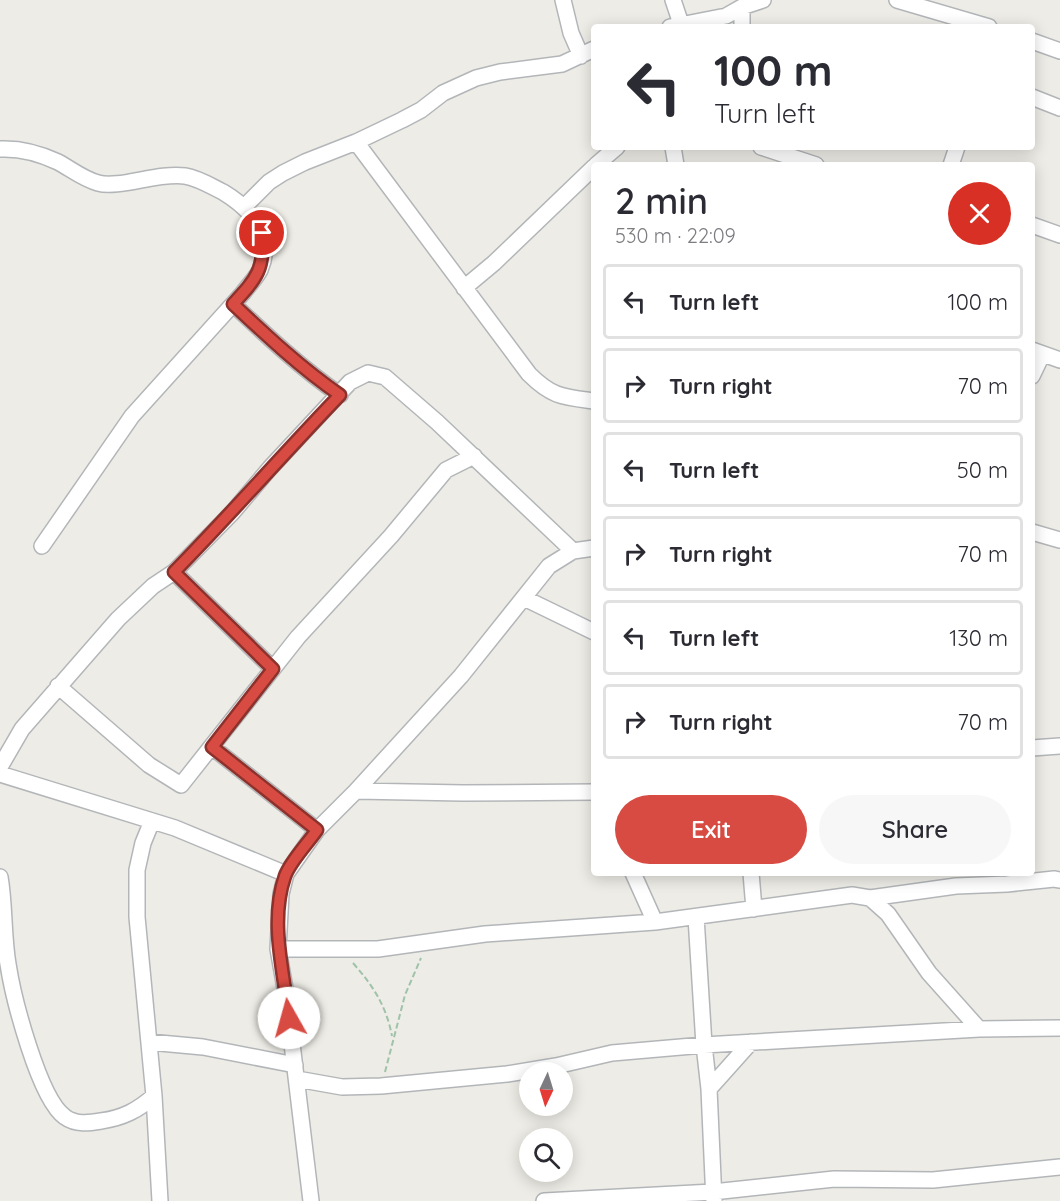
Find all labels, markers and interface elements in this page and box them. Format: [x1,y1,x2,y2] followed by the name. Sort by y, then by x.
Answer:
[714,44,832,97] text: 100 m
[615,48,693,126] icon: left
[714,96,816,130] text: Turn left
[615,178,708,223] text: 2 min
[948,182,1011,245] button: close
[236,207,287,258] pin
[245,216,278,249] icon: arrive
[615,223,736,248] text: 530 m · 22:09
[618,285,651,318] icon: left
[669,288,759,316] text: Turn left
[948,288,1008,316] text: 100 m
[618,369,651,402] icon: right
[669,372,773,400] text: Turn right
[958,372,1008,400] text: 70 m
[618,453,651,486] icon: left
[669,456,759,484] text: Turn left
[957,456,1008,484] text: 50 m
[618,537,651,570] icon: right
[669,540,773,568] text: Turn right
[958,540,1008,568] text: 70 m
[618,621,651,654] icon: left
[669,624,759,652] text: Turn left
[949,624,1008,652] text: 130 m
[618,705,651,738] icon: right
[669,708,773,736] text: Turn right
[958,708,1008,736] text: 70 m
[615,795,807,864] button: Exit
[819,795,1011,864] button: Share
[257,986,321,1050] position arrow
[519,1062,573,1116] north arrow
[519,1062,573,1182] map controls
[519,1128,573,1182] button: search

